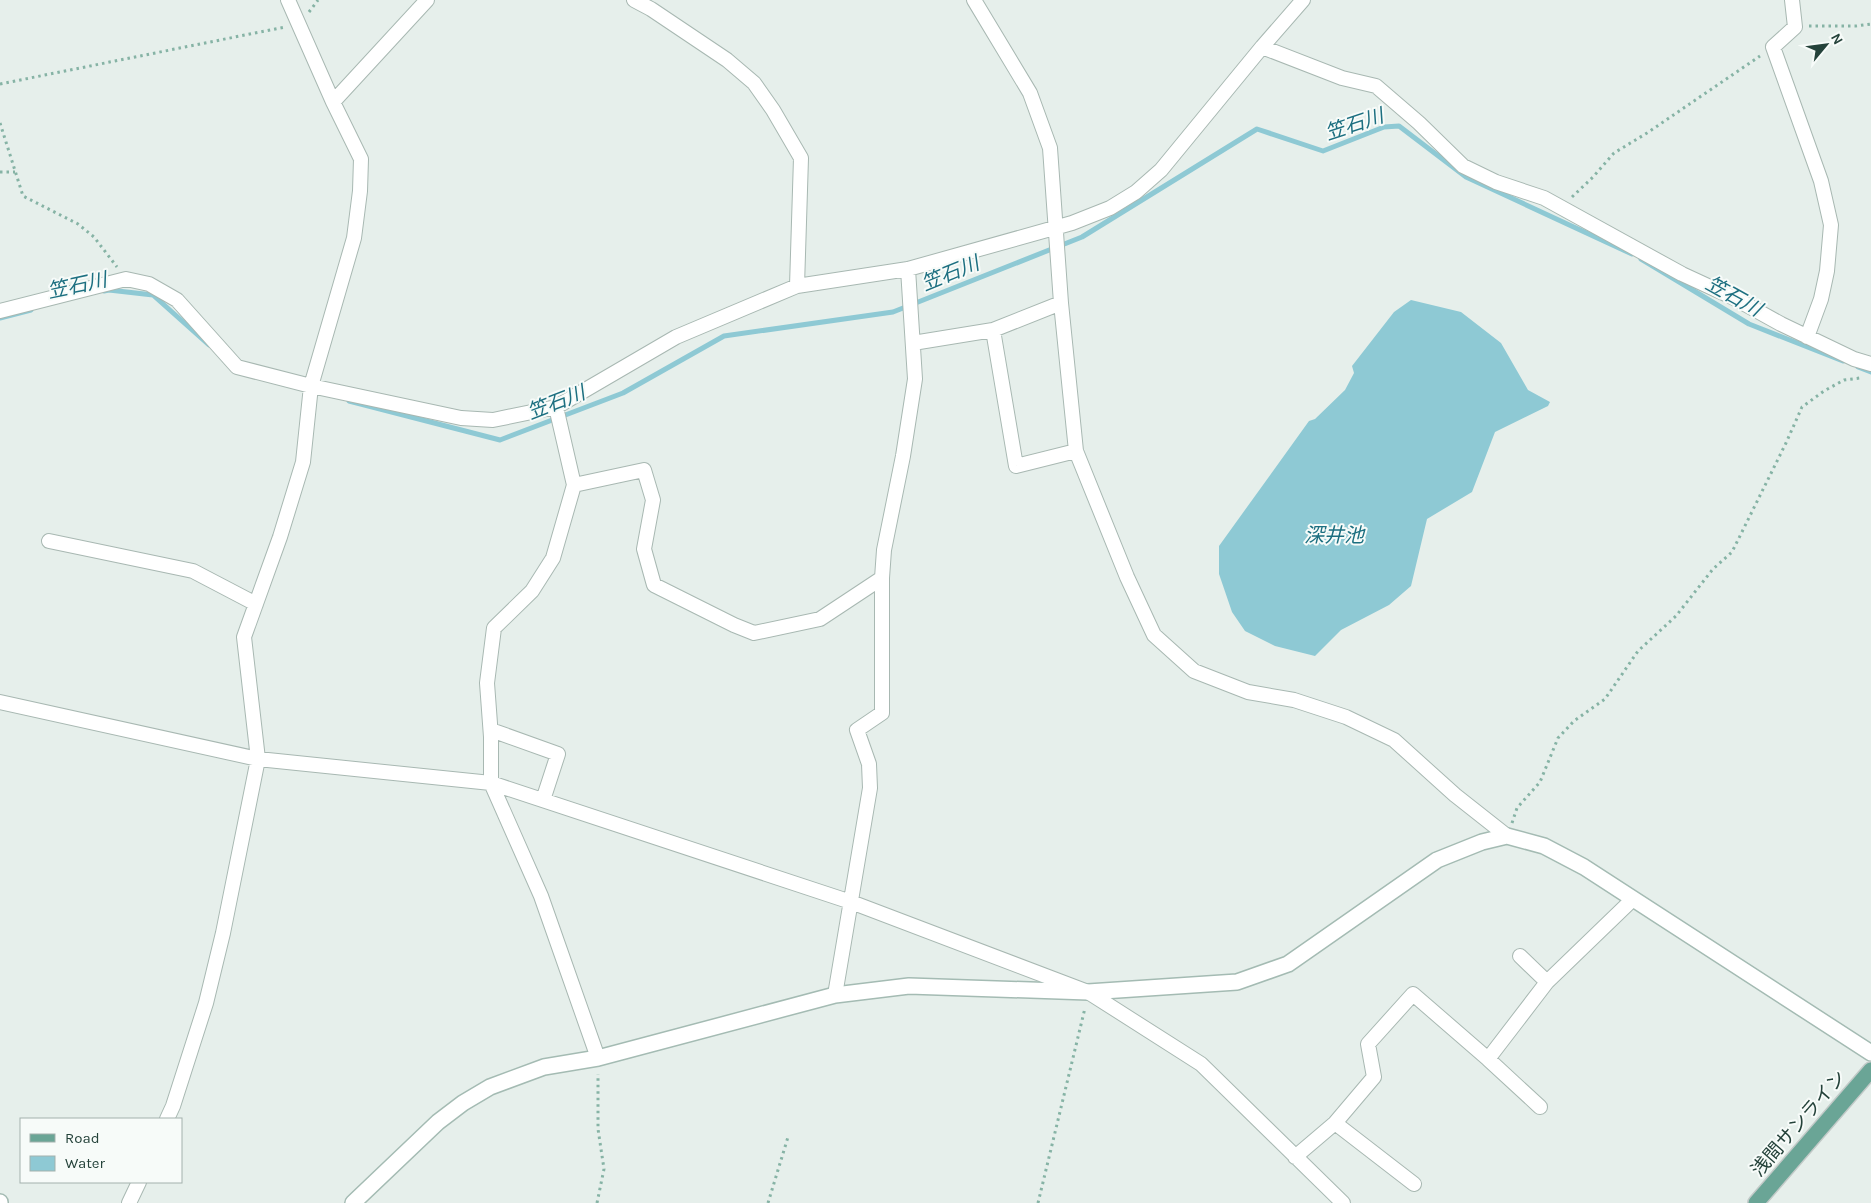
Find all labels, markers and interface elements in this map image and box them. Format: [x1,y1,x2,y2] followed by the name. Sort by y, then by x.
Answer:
[1801,20,1851,70] north arrow
[1827,30,1847,47] text: N
[1322,104,1388,145] water label: 笠石川
[918,251,984,295] water label: 笠石川
[45,268,111,303] water label: 笠石川
[1702,272,1767,322] water label: 笠石川
[524,380,590,424] water label: 笠石川
[1304,524,1366,547] water label: 深井池
[1747,1066,1851,1181] street label: 浅間サンライン
[20,1118,182,1183] legend
[65,1129,100,1147] text: Road
[65,1154,106,1172] text: Water

